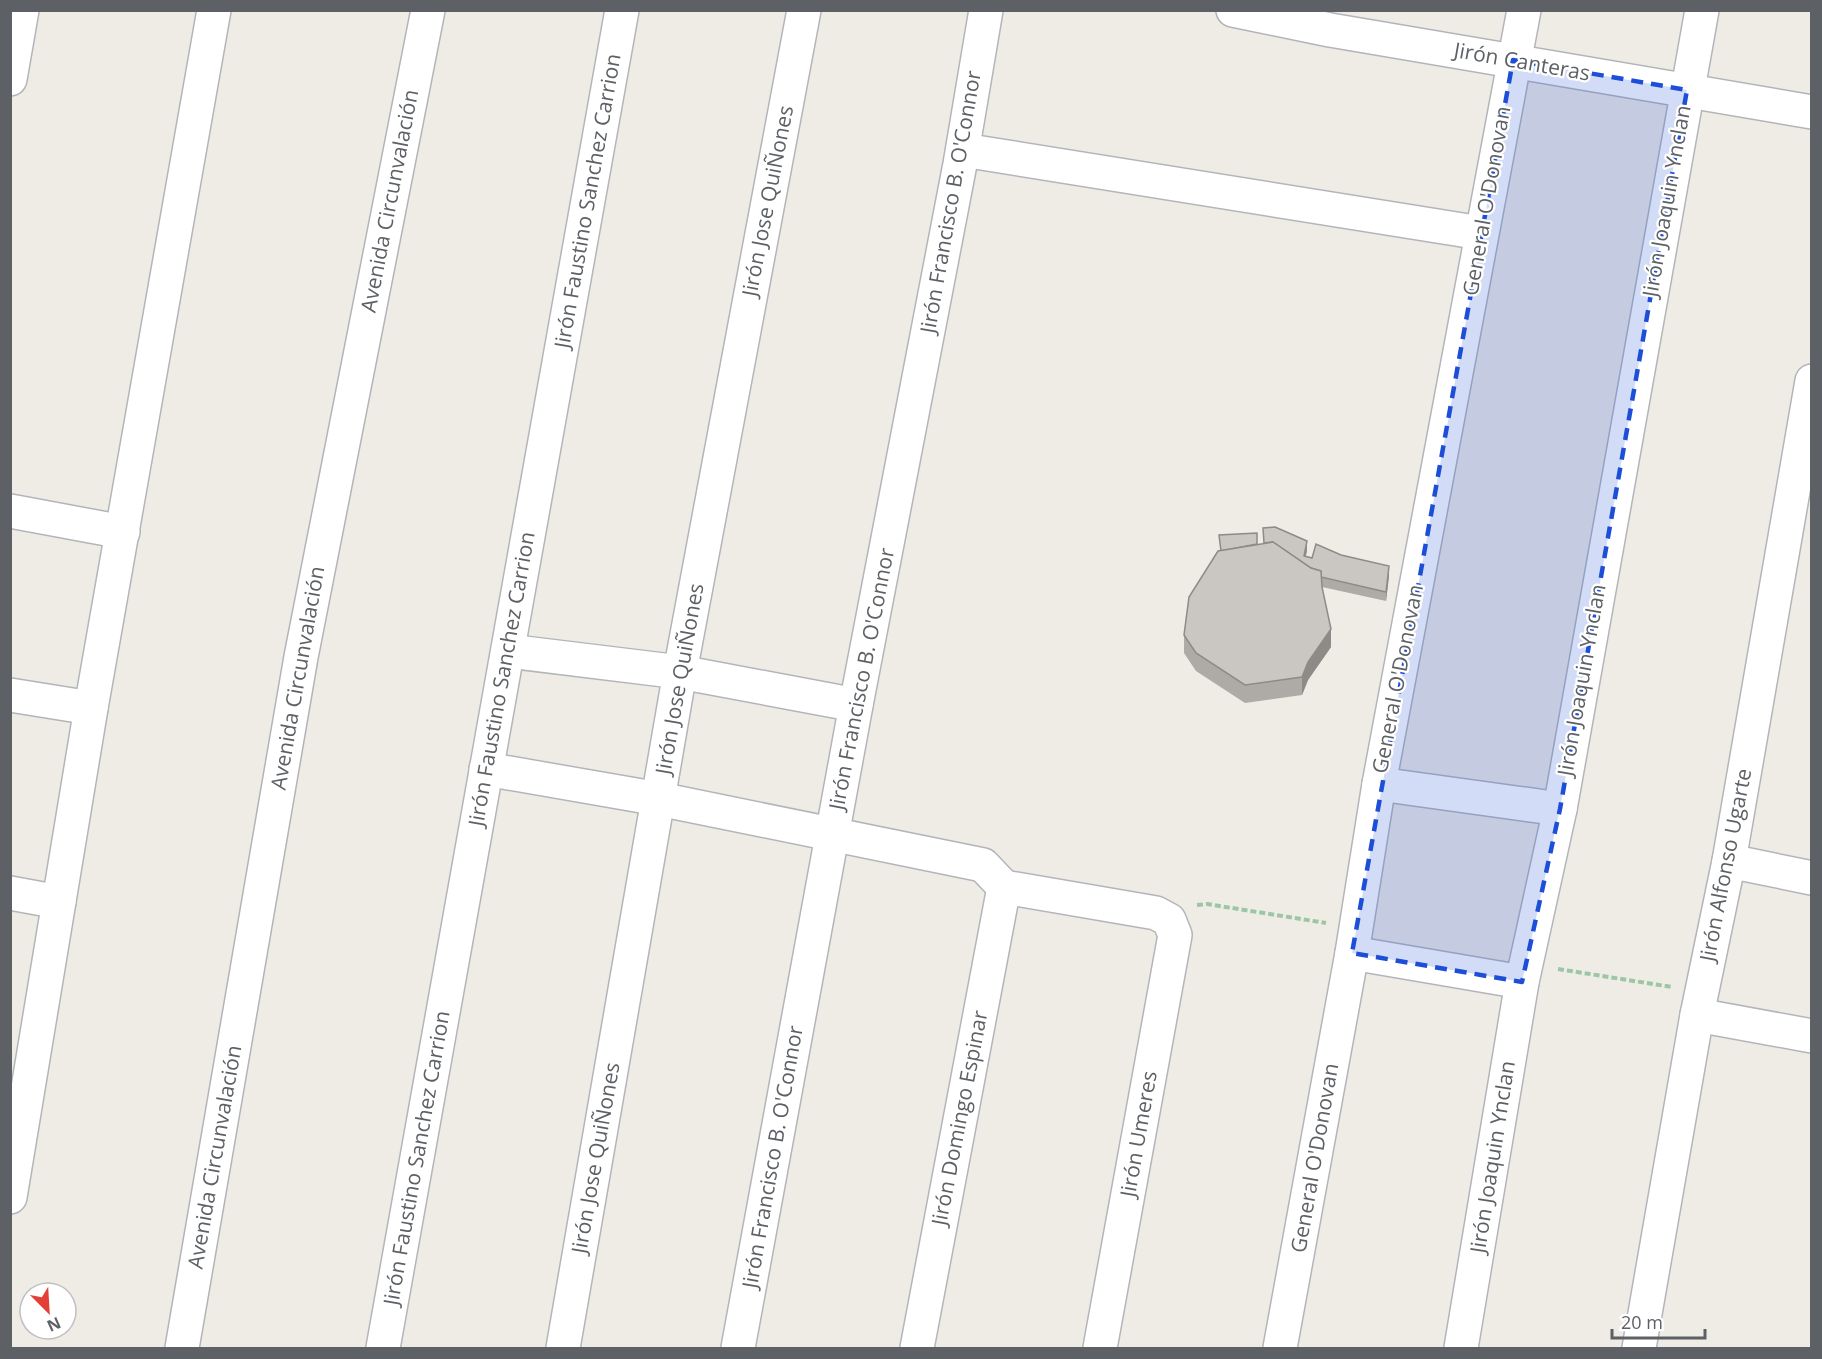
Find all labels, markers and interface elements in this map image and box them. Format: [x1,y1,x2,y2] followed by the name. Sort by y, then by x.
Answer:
[1450,35,1592,87] street label: Jirón Canteras
[547,51,627,352] street label: Jirón Faustino Sanchez Carrion
[913,68,987,337] street label: Jirón Francisco B. O'Connor
[354,87,424,315] street label: Avenida Circunvalación
[734,103,799,300] street label: Jirón Jose QuiÑones
[1635,103,1697,301] street label: Jirón Joaquin Ynclan
[1456,104,1516,298] street label: General O'Donovan
[461,529,541,830] street label: Jirón Faustino Sanchez Carrion
[821,545,900,814] street label: Jirón Francisco B. O'Connor
[264,564,330,792] street label: Avenida Circunvalación
[648,581,710,779] street label: Jirón Jose QuiÑones
[1365,582,1429,776] street label: General O'Donovan
[1550,582,1612,780] street label: Jirón Joaquin Ynclan
[1692,766,1757,966] street label: Jirón Alfonso Ugarte
[376,1008,456,1309] street label: Jirón Faustino Sanchez Carrion
[924,1008,994,1230] street label: Jirón Domingo Espinar
[735,1023,809,1292] street label: Jirón Francisco B. O'Connor
[181,1043,247,1271] street label: Avenida Circunvalación
[1463,1059,1521,1257] street label: Jirón Joaquin Ynclan
[564,1060,626,1258] street label: Jirón Jose QuiÑones
[1284,1061,1344,1255] street label: General O'Donovan
[1113,1069,1163,1201] street label: Jirón Umeres
[18,1281,78,1341] north arrow
[1612,1302,1705,1340] scale bar
[1621,1310,1663,1334] text: 20 m
[44,1312,65,1337] text: N

